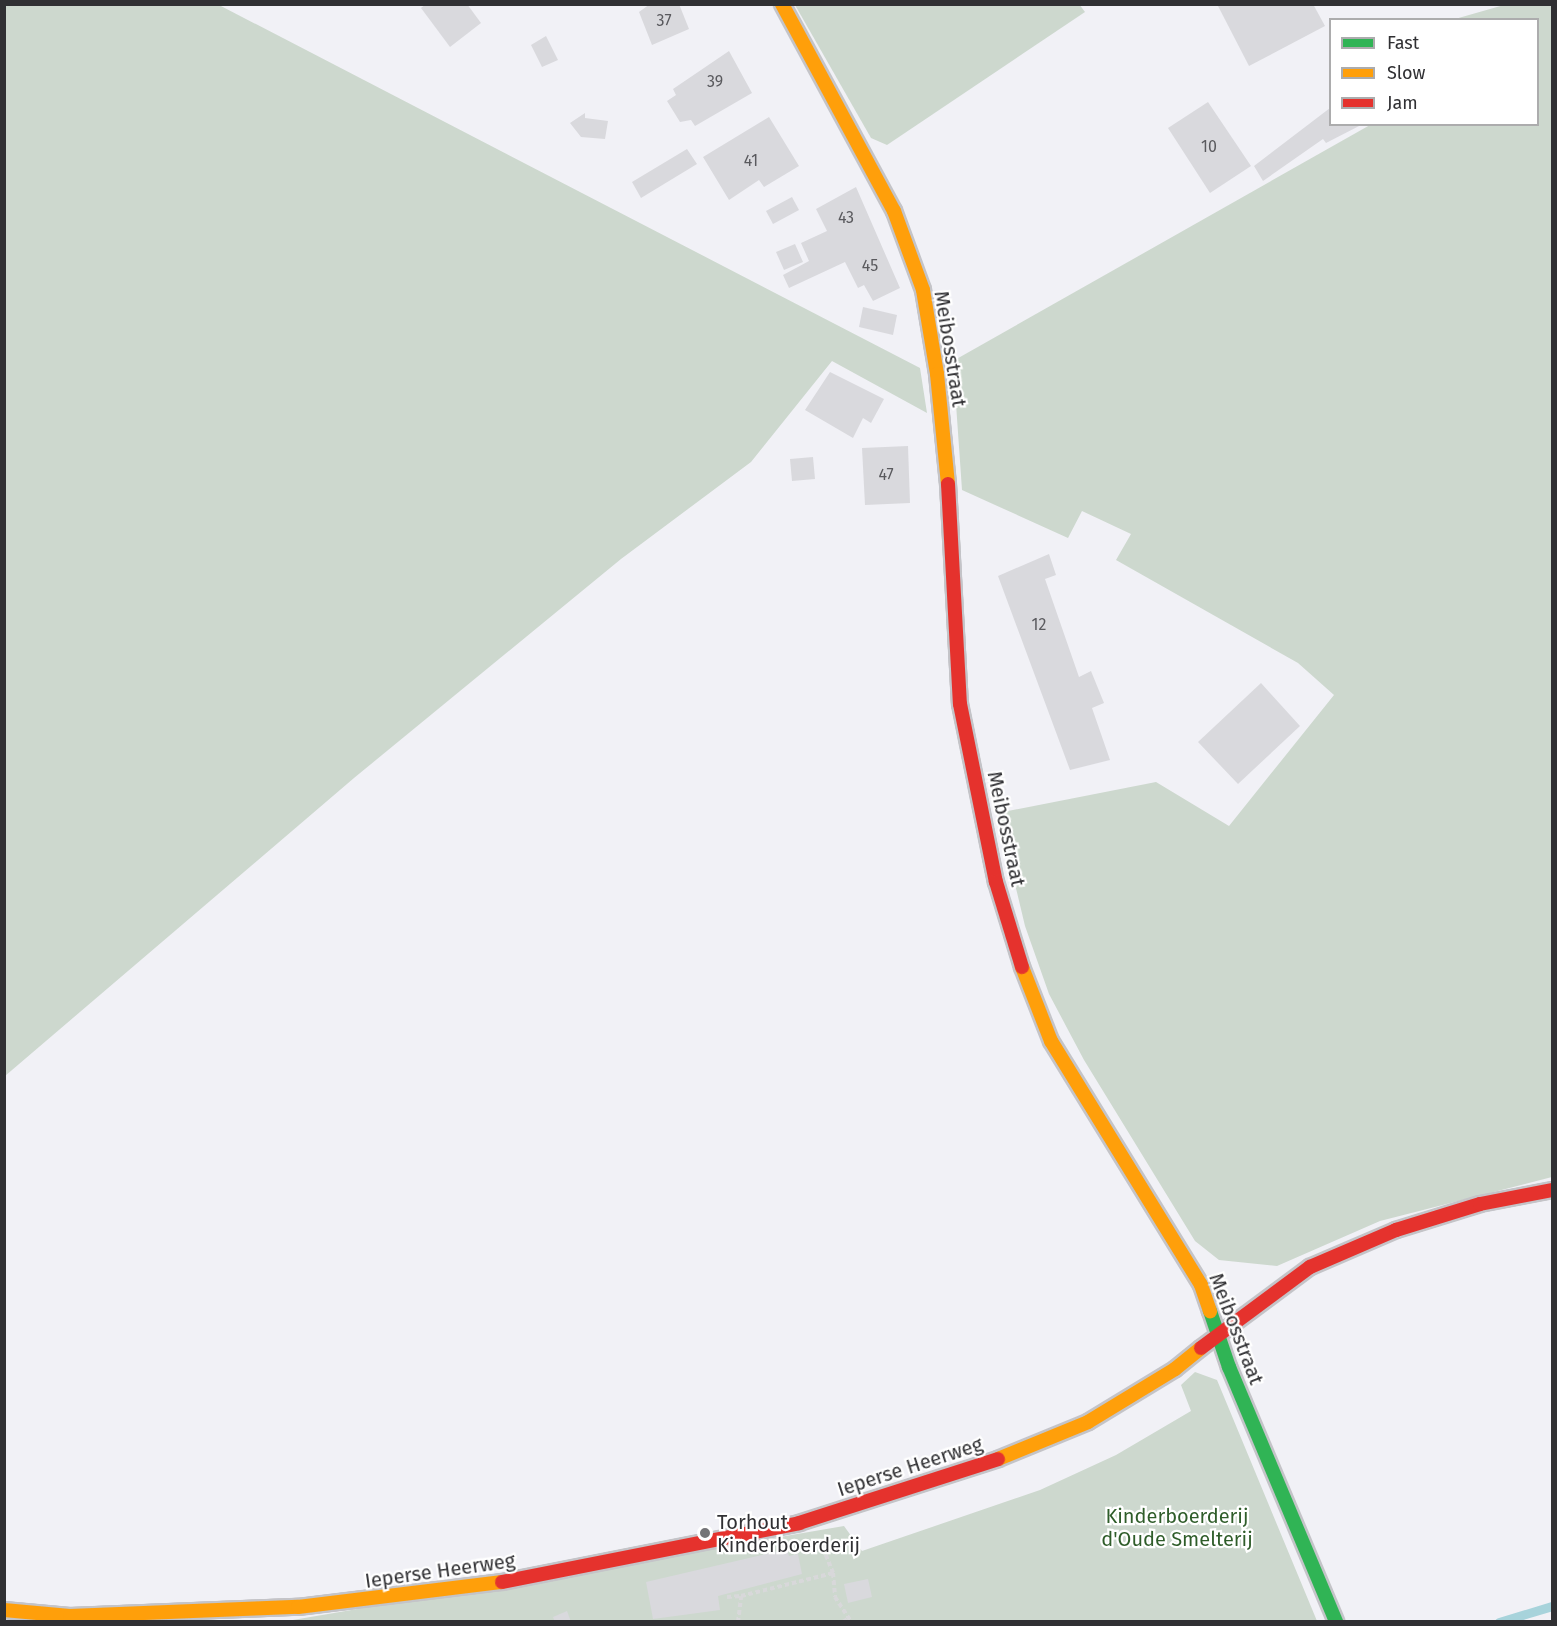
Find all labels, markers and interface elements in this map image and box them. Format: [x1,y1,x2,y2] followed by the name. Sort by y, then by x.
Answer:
[656,11,672,31] house number: 37
[1329,18,1539,126] legend
[1387,32,1419,54] text: Fast
[1387,62,1425,84] text: Slow
[707,72,723,92] house number: 39
[1387,92,1418,114] text: Jam
[1201,137,1217,157] house number: 10
[744,151,758,171] house number: 41
[838,208,854,228] house number: 43
[862,256,878,276] house number: 45
[929,289,971,409] street label: Meibosstraat
[878,465,894,485] house number: 47
[1032,615,1046,635] house number: 12
[982,769,1030,889] street label: Meibosstraat
[1204,1270,1268,1388] street label: Meibosstraat
[834,1432,986,1502] street label: Ieperse Heerweg
[1101,1504,1253,1551] park label: Kinderboerderij d'Oude Smelterij
[717,1510,860,1557] place label: Torhout Kinderboerderij
[698,1526,712,1540] marker: Torhout Kinderboerderij
[363,1549,517,1593] street label: Ieperse Heerweg

